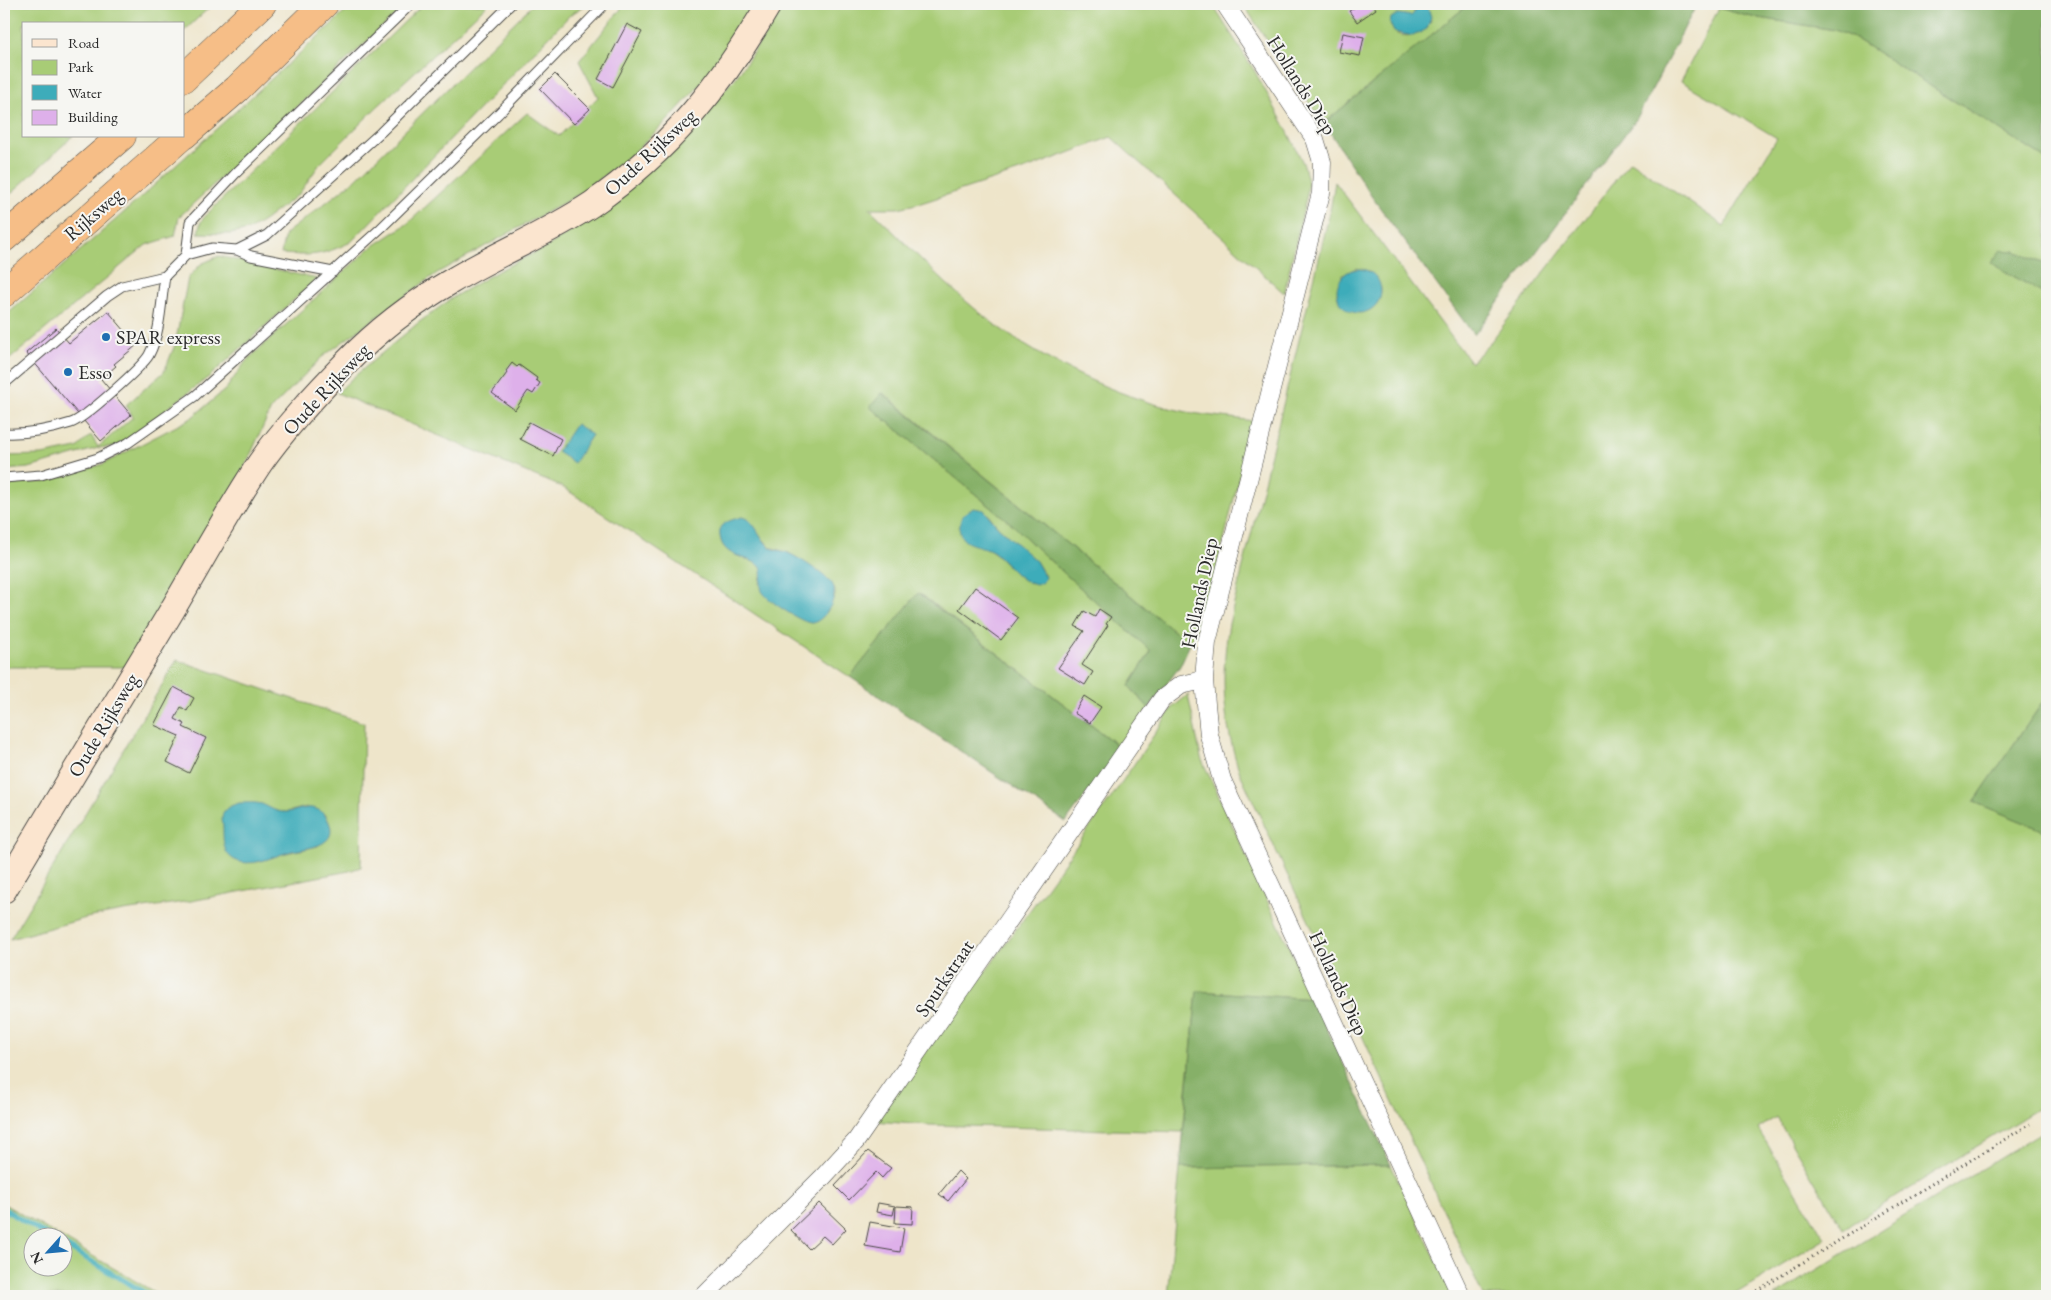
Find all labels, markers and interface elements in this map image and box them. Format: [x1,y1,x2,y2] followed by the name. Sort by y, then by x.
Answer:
[22,22,185,138] legend
[1261,30,1343,140] street label: Hollands Diep
[68,33,100,52] text: Road
[68,57,95,76] text: Park
[68,83,102,102] text: Water
[598,102,702,201] street label: Oude Rijksweg
[68,107,118,126] text: Building
[58,181,128,247] street label: Rijksweg
[116,324,221,350] place label: SPAR express
[100,331,112,343] marker: SPAR express
[277,337,376,441] street label: Oude Rijksweg
[78,359,112,385] place label: Esso
[62,366,74,378] marker: Esso
[1175,535,1223,651] street label: Hollands Diep
[62,668,144,782] street label: Oude Rijksweg
[1303,926,1375,1040] street label: Hollands Diep
[909,934,980,1022] street label: Spurkstraat
[22,1228,72,1278] north arrow
[26,1248,47,1267] text: N

